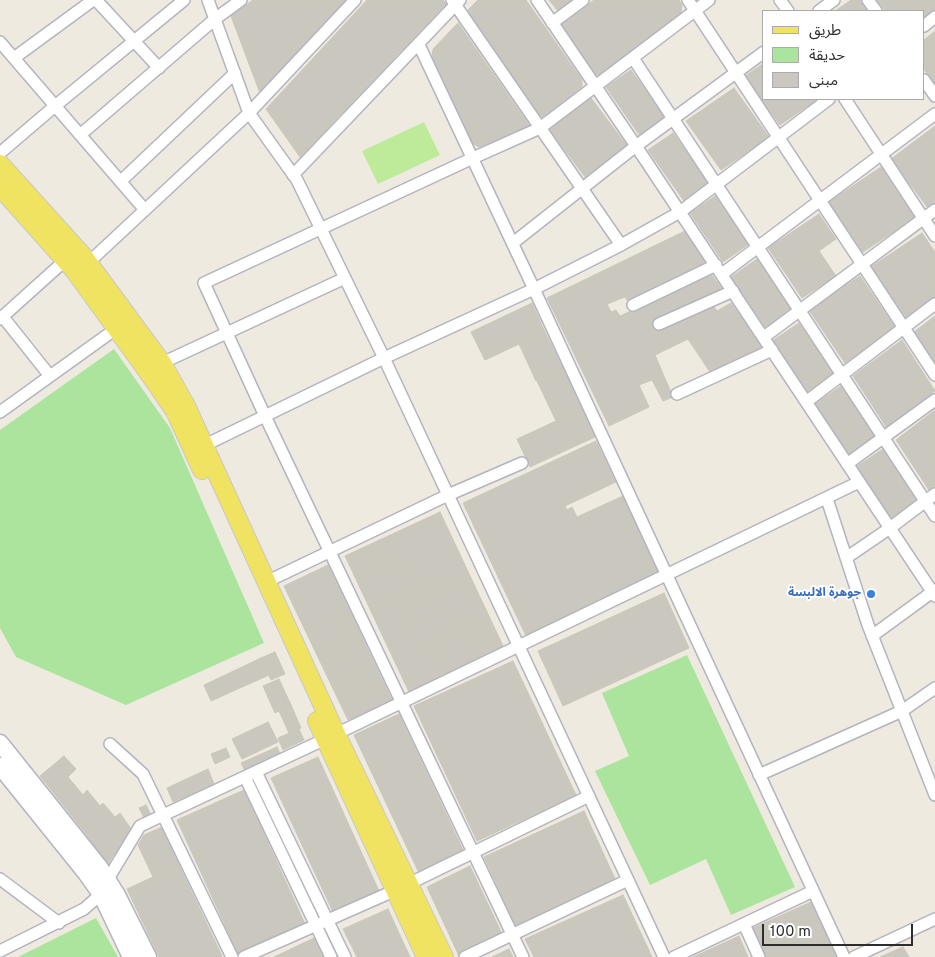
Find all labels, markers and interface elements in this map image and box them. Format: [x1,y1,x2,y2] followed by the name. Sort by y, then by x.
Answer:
[762,10,925,100] legend
[809,22,841,41] text: طريق
[809,47,845,66] text: حديقة
[809,72,838,91] text: مبنى
[788,587,861,601] place label: جوهرة الالبسة
[865,588,877,600] marker: جوهرة الالبسة
[765,914,916,946] scale bar
[770,923,811,942] text: 100 m

